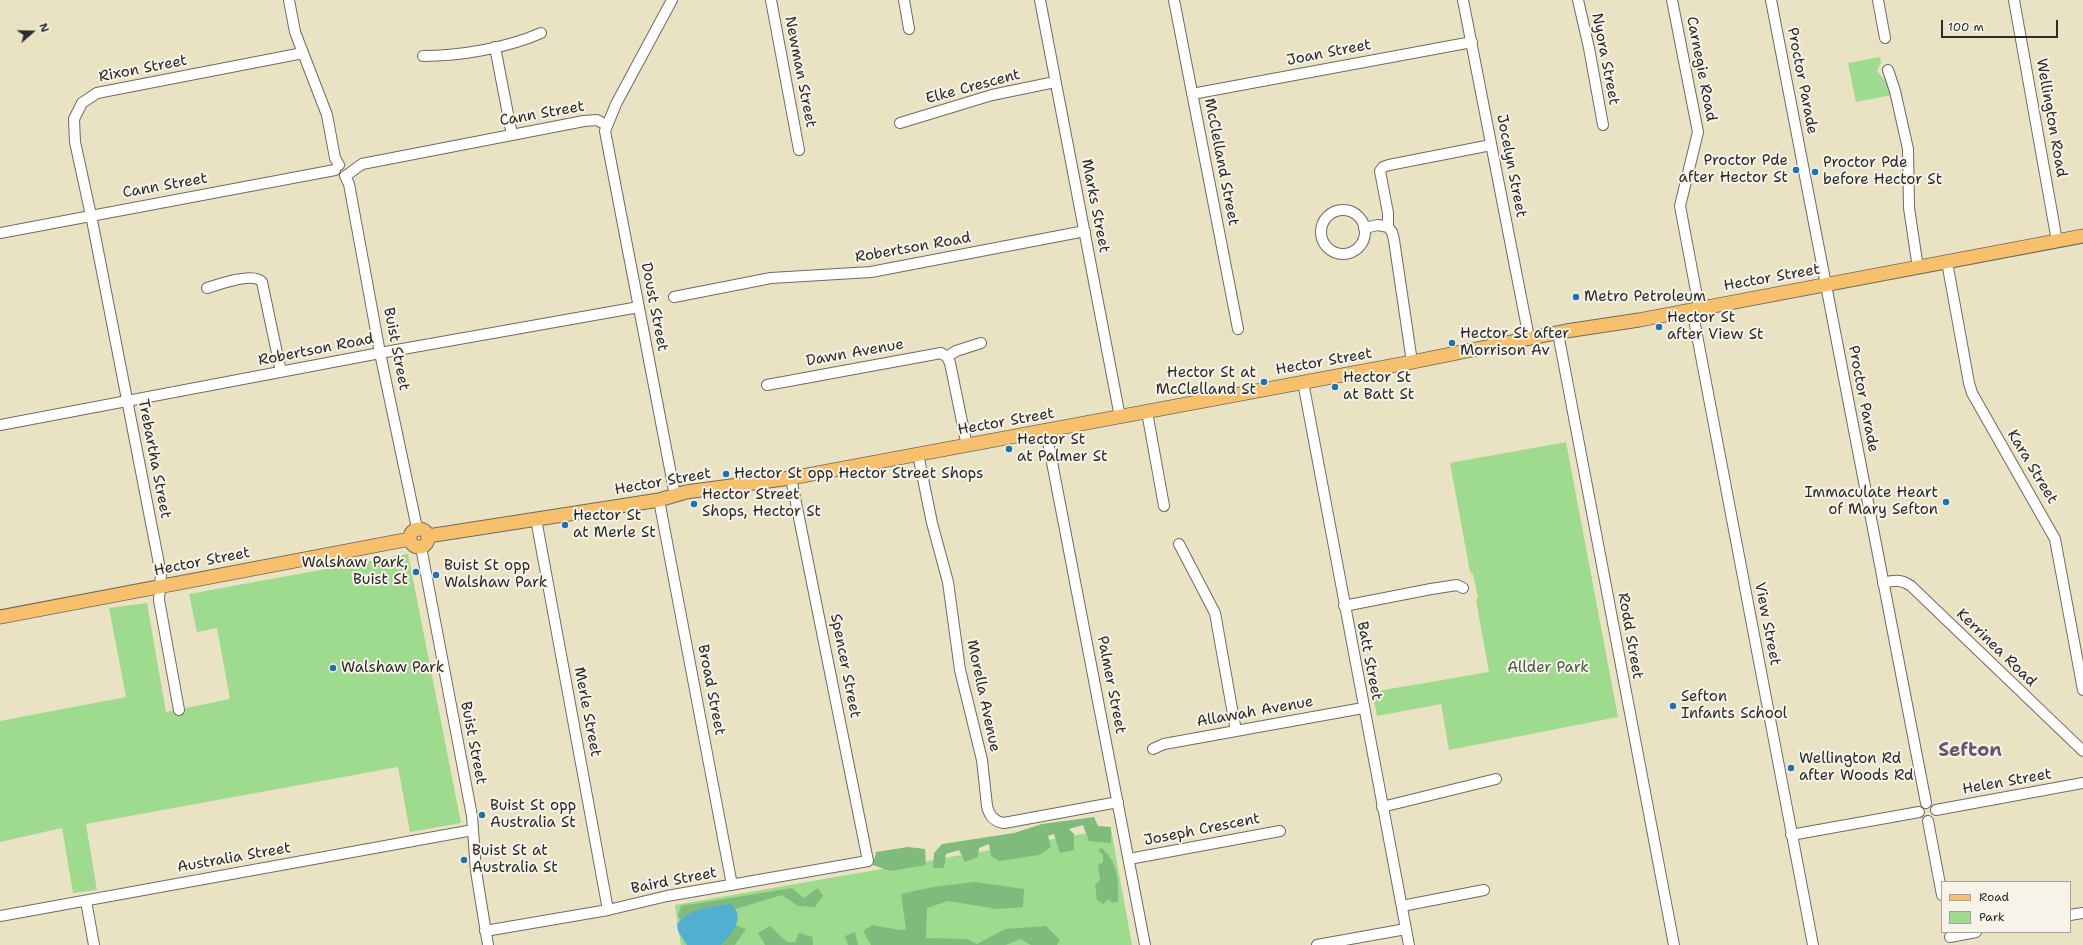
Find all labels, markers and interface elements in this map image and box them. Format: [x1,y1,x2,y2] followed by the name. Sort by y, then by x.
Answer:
[1587,11,1623,107] street label: Nyora Street
[12,12,52,52] north arrow
[1943,12,2060,38] scale bar
[780,15,820,129] street label: Newman Street
[1682,15,1720,123] street label: Carnegie Road
[1948,19,1984,35] text: 100 m
[35,21,52,34] text: N
[1783,26,1821,136] street label: Proctor Parade
[1285,36,1373,70] street label: Joan Street
[97,52,189,86] street label: Rixon Street
[2032,57,2070,179] street label: Wellington Road
[924,66,1022,108] street label: Elke Crescent
[1200,97,1242,227] street label: McClelland Street
[498,98,586,130] street label: Cann Street
[1492,113,1530,219] street label: Jocelyn Street
[1679,152,1788,187] place label: Proctor Pde after Hector St
[1823,154,1942,189] place label: Proctor Pde before Hector St
[1077,158,1113,254] street label: Marks Street
[1791,165,1801,175] marker: Proctor Pde after Hector St
[1810,167,1820,177] marker: Proctor Pde before Hector St
[121,170,209,202] street label: Cann Street
[854,229,972,267] street label: Robertson Road
[637,261,671,353] street label: Doust Street
[1722,261,1822,295] street label: Hector Street
[1584,288,1706,306] place label: Metro Petroleum
[1571,292,1581,302] marker: Metro Petroleum
[379,306,413,392] street label: Buist Street
[1667,309,1763,344] place label: Hector St after View St
[1654,322,1664,332] marker: Hector St after View St
[1460,325,1569,360] place label: Hector St after Morrison Av
[257,330,375,370] street label: Robertson Road
[805,336,905,370] street label: Dawn Avenue
[1447,338,1457,348] marker: Hector St after Morrison Av
[1844,344,1882,454] street label: Proctor Parade
[1274,345,1374,379] street label: Hector Street
[1156,364,1256,399] place label: Hector St at McClelland St
[1343,369,1414,404] place label: Hector St at Batt St
[1259,377,1269,387] marker: Hector St at McClelland St
[1330,382,1340,392] marker: Hector St at Batt St
[134,398,174,520] street label: Trebartha Street
[956,405,1056,439] street label: Hector Street
[2003,427,2061,507] street label: Kara Street
[1017,431,1108,466] place label: Hector St at Palmer St
[1004,444,1014,454] marker: Hector St at Palmer St
[613,465,713,499] street label: Hector Street
[734,465,984,483] place label: Hector St opp Hector Street Shops
[721,469,731,479] marker: Hector St opp Hector Street Shops
[1804,484,1938,519] place label: Immaculate Heart of Mary Sefton
[702,486,821,521] place label: Hector Street Shops, Hector St
[1941,497,1951,507] marker: Immaculate Heart of Mary Sefton
[689,499,699,509] marker: Hector Street Shops, Hector St
[573,507,656,542] place label: Hector St at Merle St
[560,520,570,530] marker: Hector St at Merle St
[152,544,252,580] street label: Hector Street
[301,554,408,589] place label: Walshaw Park, Buist St
[444,557,547,592] place label: Buist St opp Walshaw Park
[411,567,421,577] marker: Walshaw Park, Buist St
[431,570,441,580] marker: Buist St opp Walshaw Park
[1750,581,1784,667] street label: View Street
[1614,592,1646,680] street label: Rodd Street
[1952,605,2040,691] street label: Kerrinea Road
[826,612,864,720] street label: Spencer Street
[1353,620,1385,702] street label: Batt Street
[1093,635,1129,735] street label: Palmer Street
[962,638,1004,754] street label: Morella Avenue
[693,643,729,737] street label: Broad Street
[341,659,444,677] place label: Walshaw Park
[1507,659,1589,677] park label: Allder Park
[328,663,338,673] marker: Walshaw Park
[569,665,605,759] street label: Merle Street
[1681,688,1787,723] place label: Sefton Infants School
[1195,693,1315,731] street label: Allawah Avenue
[456,700,490,786] street label: Buist Street
[1668,701,1678,711] marker: Sefton Infants School
[1938,740,2002,762] district label: Sefton
[1799,750,1914,785] place label: Wellington Rd after Woods Rd
[1786,763,1796,773] marker: Wellington Rd after Woods Rd
[1961,765,2053,799] street label: Helen Street
[490,797,576,832] place label: Buist St opp Australia St
[477,810,487,820] marker: Buist St opp Australia St
[1142,810,1262,850] street label: Joseph Crescent
[176,839,292,877] street label: Australia Street
[472,842,558,877] place label: Buist St at Australia St
[459,855,469,865] marker: Buist St at Australia St
[630,864,718,898] street label: Baird Street
[1941,881,2071,933] legend
[1979,889,2009,905] text: Road
[1979,909,2005,925] text: Park

